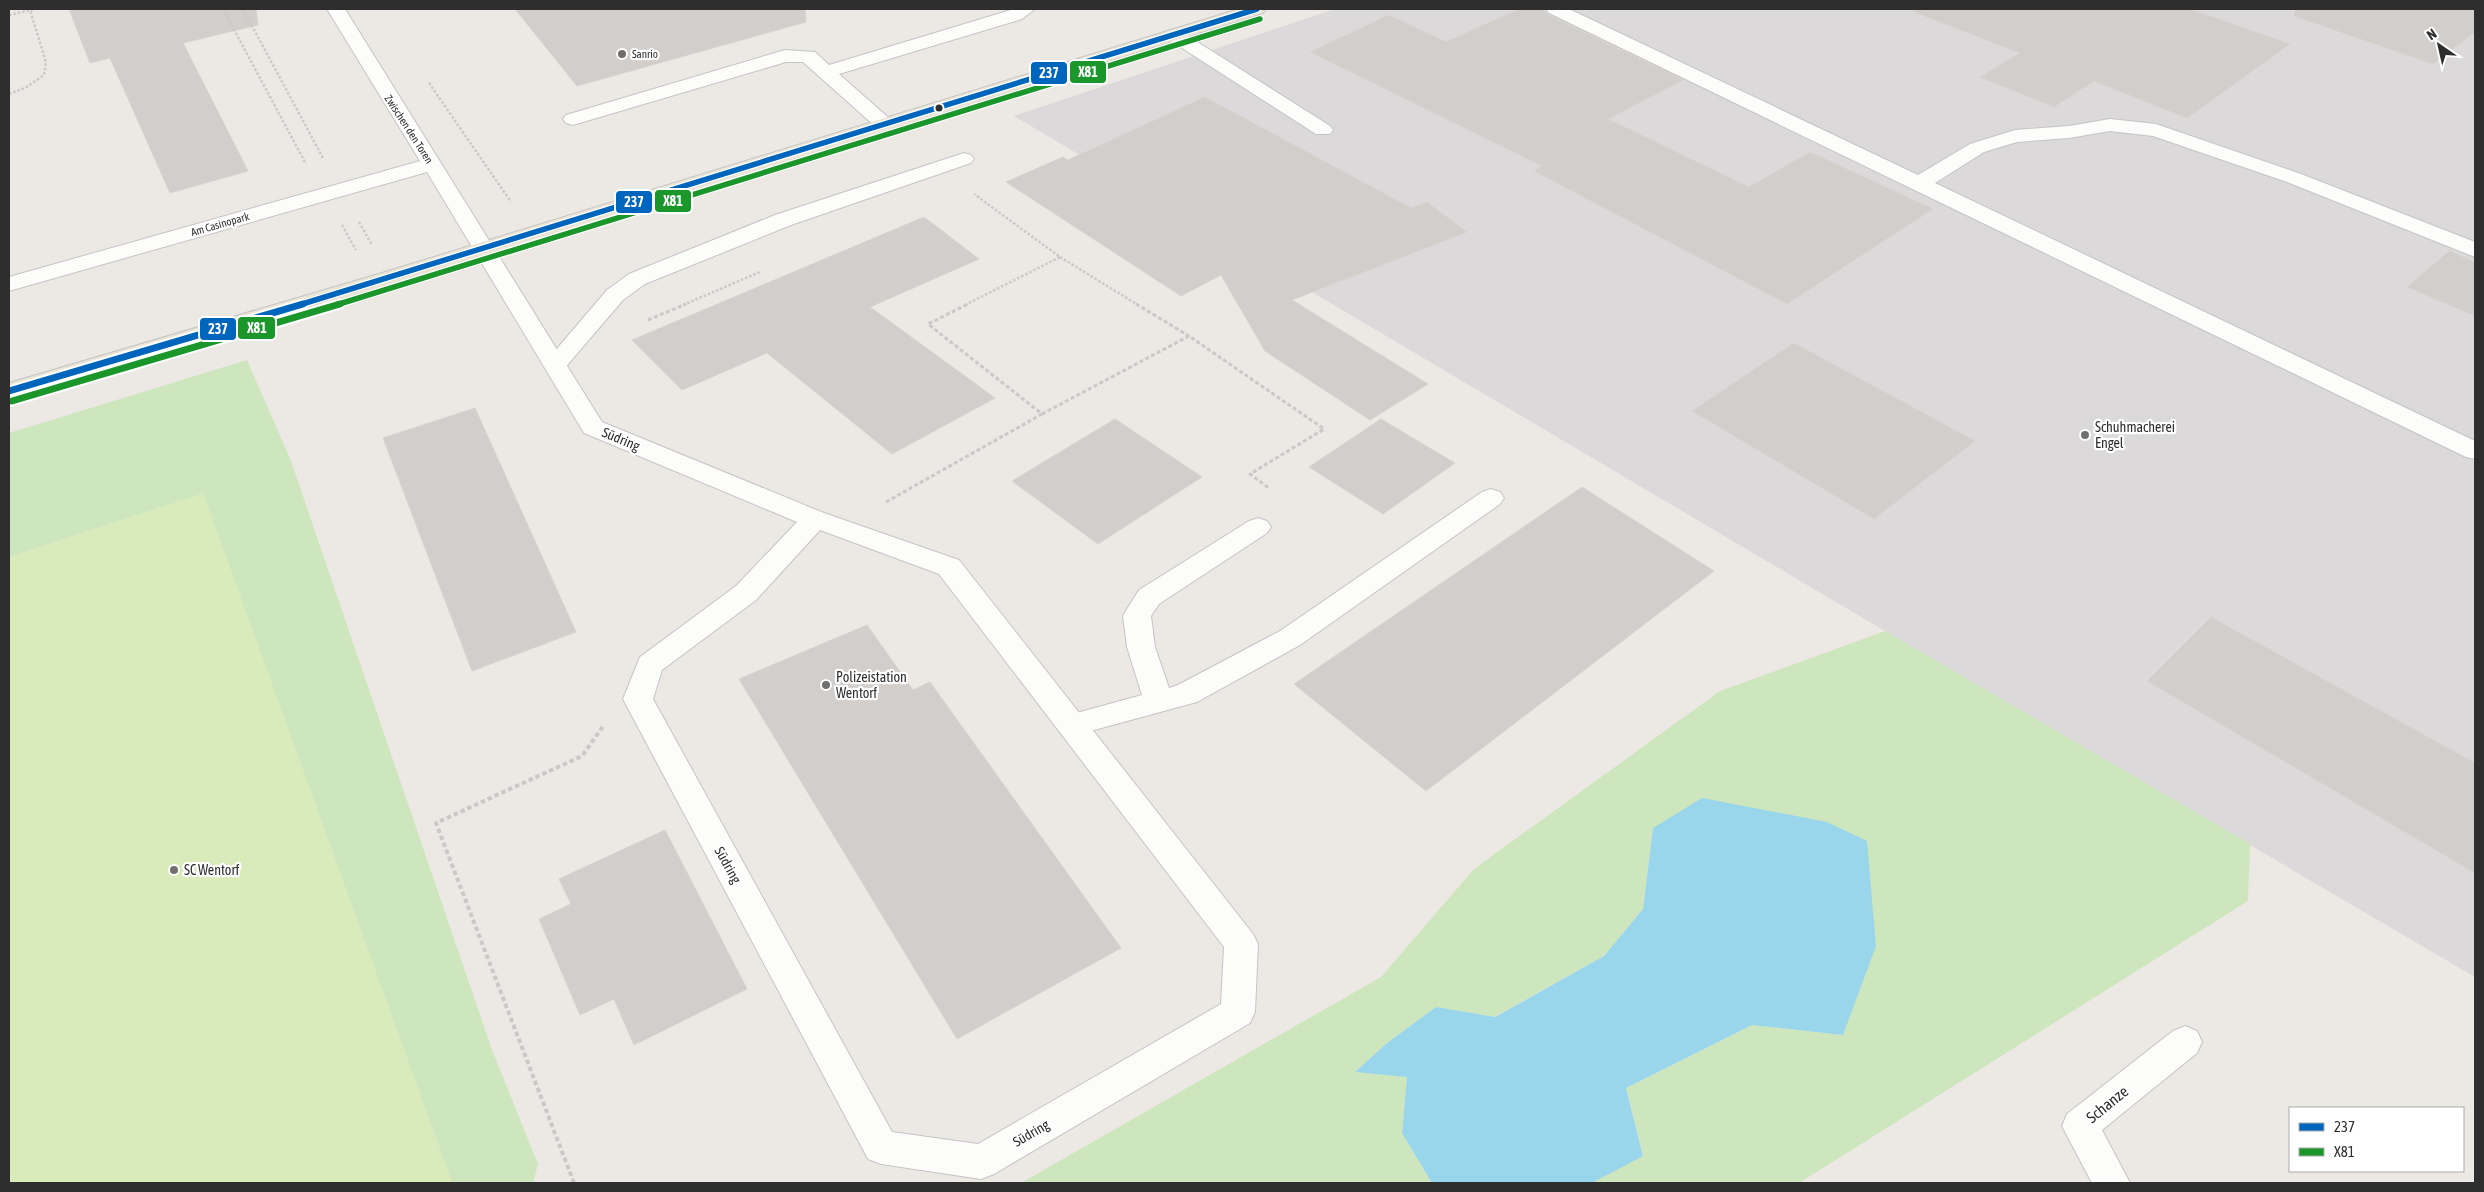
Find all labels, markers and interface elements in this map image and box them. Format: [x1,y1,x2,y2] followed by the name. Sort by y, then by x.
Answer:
[2414,20,2464,70] north arrow
[2424,25,2440,43] text: N
[616,48,628,60] marker: Sanrio
[632,48,658,60] place label: Sanrio
[1069,60,1107,84] line badge: X81
[1030,61,1068,85] line badge: 237
[1077,64,1098,80] text: X81
[1039,65,1059,81] text: 237
[382,93,436,165] street label: Zwischen den Toren
[934,103,944,113] unlabelled marker
[654,189,692,213] line badge: X81
[615,190,653,214] line badge: 237
[662,193,683,209] text: X81
[624,194,644,210] text: 237
[189,210,251,238] street label: Am Casinopark
[237,316,276,340] line badge: X81
[199,317,237,341] line badge: 237
[246,320,267,336] text: X81
[208,321,228,337] text: 237
[2095,419,2175,451] place label: Schuhmacherei Engel
[600,424,642,454] street label: Südring
[2079,429,2091,441] marker: Schuhmacherei Engel
[836,669,907,701] place label: Polizeistation Wentorf
[820,679,832,691] marker: Polizeistation Wentorf
[711,844,745,886] street label: Südring
[184,862,239,878] place label: SC Wentorf
[168,864,180,876] marker: SC Wentorf
[2083,1082,2131,1126] street label: Schanze
[2289,1107,2464,1172] legend
[1010,1116,1052,1150] street label: Südring
[2334,1118,2355,1135] text: 237
[2334,1143,2355,1160] text: X81

